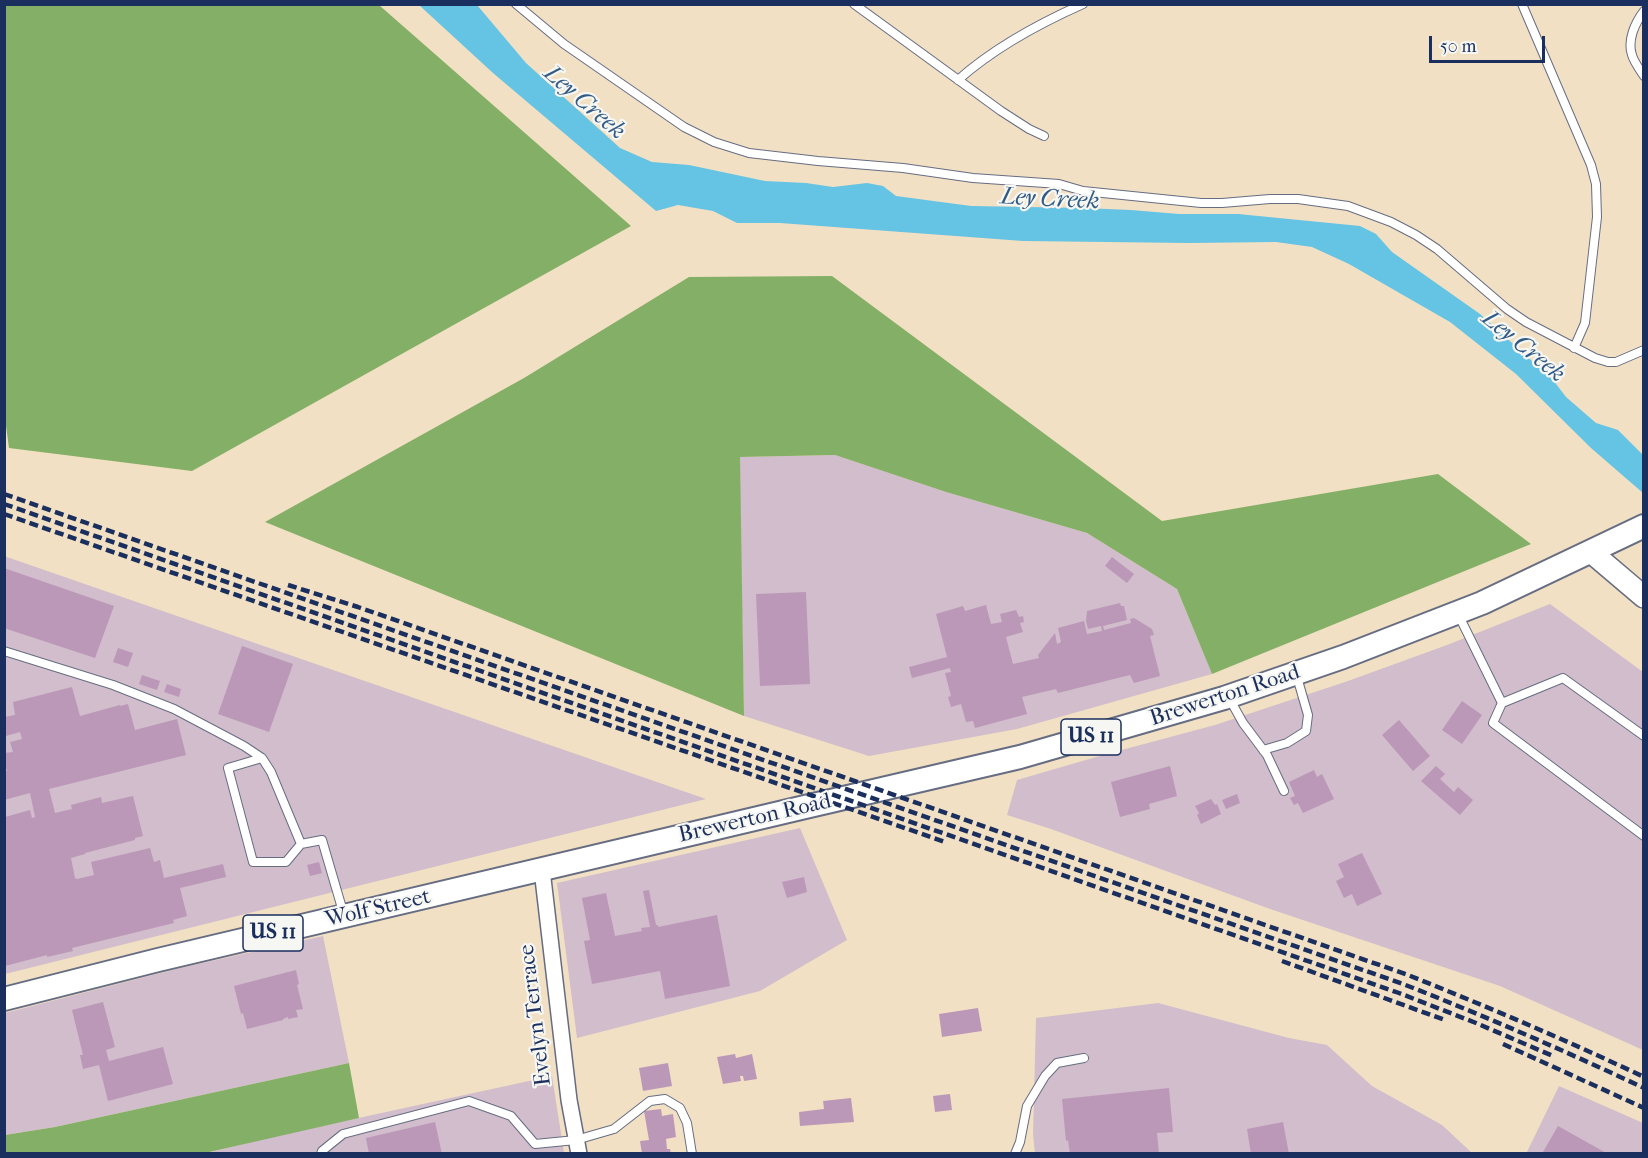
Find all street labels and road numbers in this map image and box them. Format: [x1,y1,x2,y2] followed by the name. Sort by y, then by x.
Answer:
[1147,659,1303,733] street label: Brewerton Road
[1061,719,1121,755] road number: US 11
[676,789,834,849] street label: Brewerton Road
[323,884,433,934] street label: Wolf Street
[243,915,303,951] road number: US 11
[514,943,558,1087] street label: Evelyn Terrace

